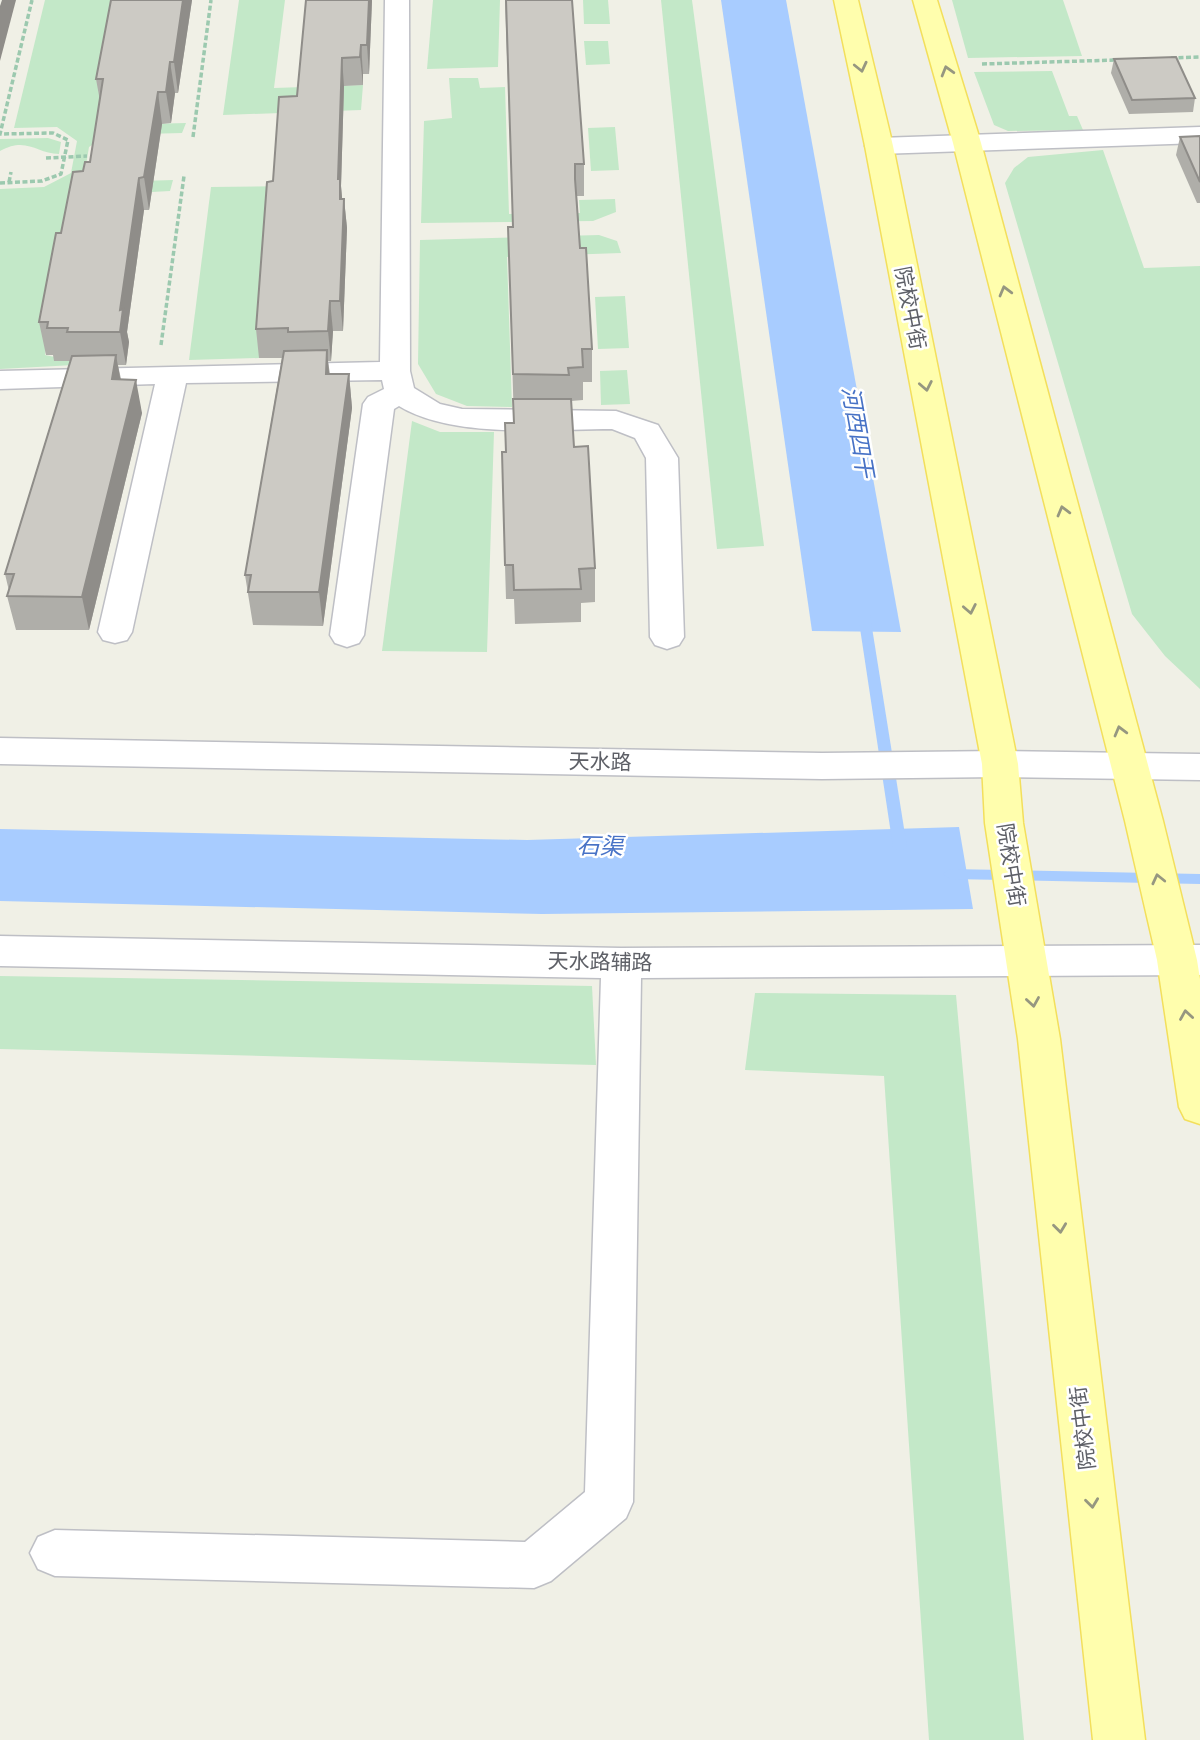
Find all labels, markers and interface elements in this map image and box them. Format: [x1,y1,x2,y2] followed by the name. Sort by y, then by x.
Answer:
[852,61,867,73] one-way arrow
[941,65,956,77] one-way arrow
[890,264,930,352] street label: 院校中街
[999,285,1014,297] one-way arrow
[917,379,932,391] one-way arrow
[837,384,879,483] water label: 河西四干
[1056,505,1071,517] one-way arrow
[961,603,976,615] one-way arrow
[1114,725,1128,737] one-way arrow
[568,749,632,775] street label: 天水路
[993,822,1029,908] street label: 院校中街
[577,833,626,859] water label: 石渠
[1152,873,1166,885] one-way arrow
[547,949,653,975] street label: 天水路辅路
[1025,996,1040,1008] one-way arrow
[1179,1009,1194,1021] one-way arrow
[1053,1222,1068,1234] one-way arrow
[1066,1385,1100,1471] street label: 院校中街
[1084,1497,1099,1508] one-way arrow

